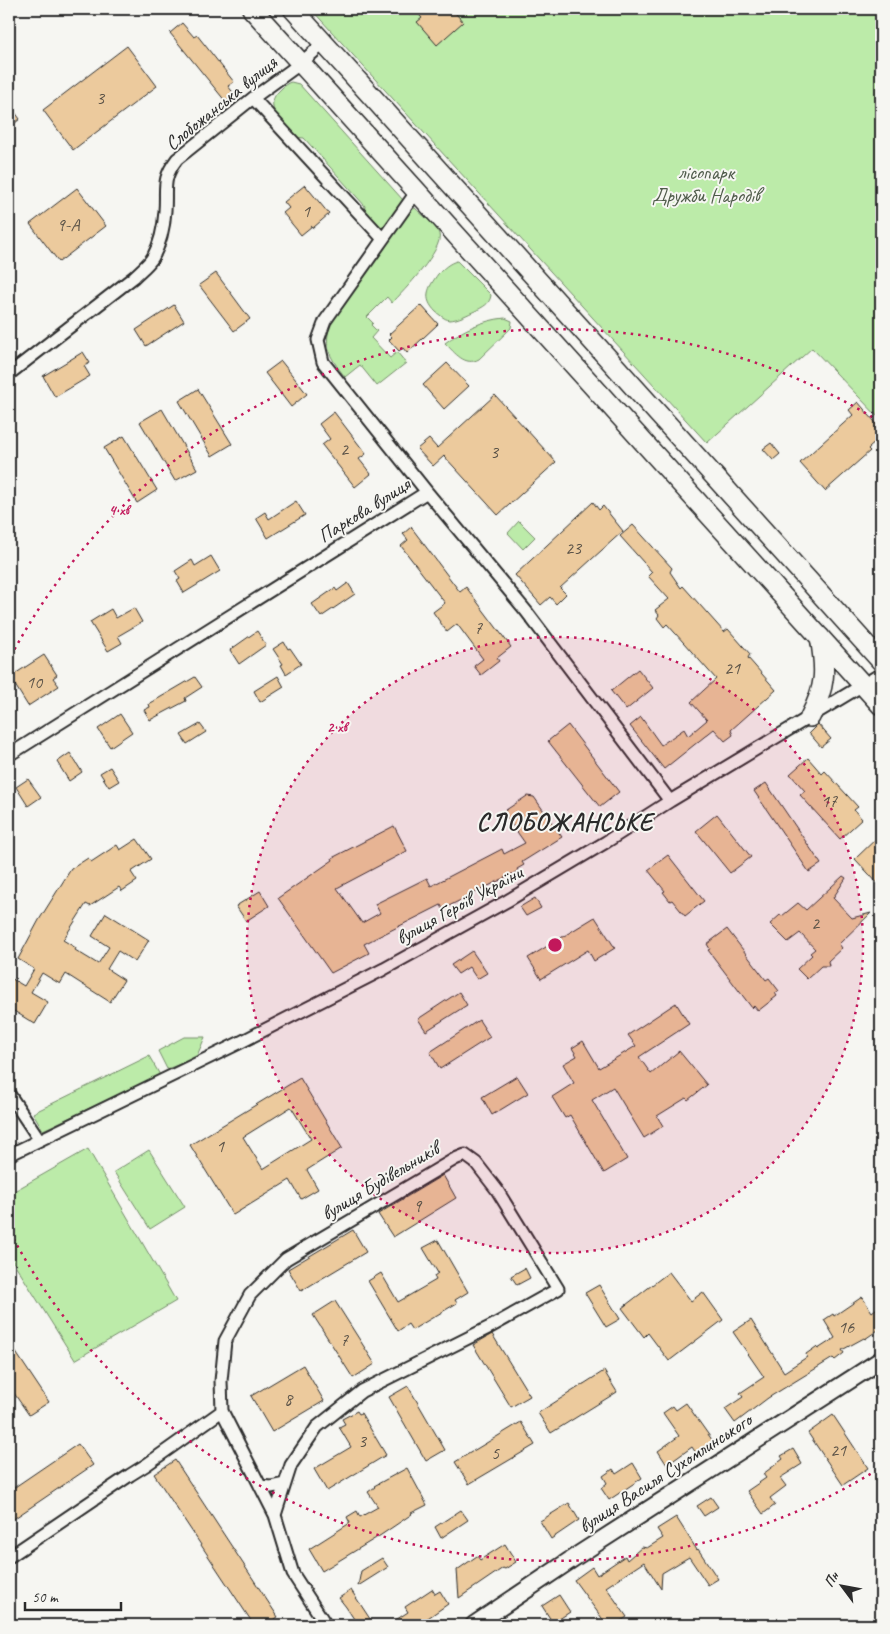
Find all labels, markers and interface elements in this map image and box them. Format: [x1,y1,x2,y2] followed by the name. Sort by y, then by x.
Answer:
[160,50,283,156] street label: Слобожанська вулиця
[96,87,106,109] house number: 3
[652,160,765,208] park label: лісопарк Дружби Народів
[302,200,311,222] house number: 1
[56,214,80,236] house number: 9-А
[340,438,350,460] house number: 2
[490,441,500,463] house number: 3
[313,471,417,548] street label: Паркова вулиця
[109,501,132,520] text: 4 хв
[565,537,583,559] house number: 23
[474,617,483,639] house number: 7
[724,657,741,679] house number: 21
[26,671,44,693] house number: 10
[327,718,350,737] text: 2 хв
[821,790,838,812] house number: 17
[476,806,656,838] district label: СЛОБОЖАНСЬКЕ
[391,859,528,950] street label: вулиця Героїв України
[811,912,821,934] house number: 2
[546,936,564,954] centre of rings
[317,1133,448,1226] street label: вулиця Будівельників
[216,1135,225,1157] house number: 1
[413,1195,423,1217] house number: 9
[838,1316,855,1338] house number: 16
[340,1329,349,1351] house number: 7
[284,1388,294,1410] house number: 8
[574,1406,758,1538] street label: вулиця Василя Сухомлинського
[358,1430,368,1452] house number: 3
[830,1439,847,1461] house number: 21
[491,1442,500,1464] house number: 5
[818,1562,868,1612] north arrow
[820,1568,843,1590] text: Пн
[25,1579,121,1611] scale bar
[32,1588,59,1607] text: 50 m

